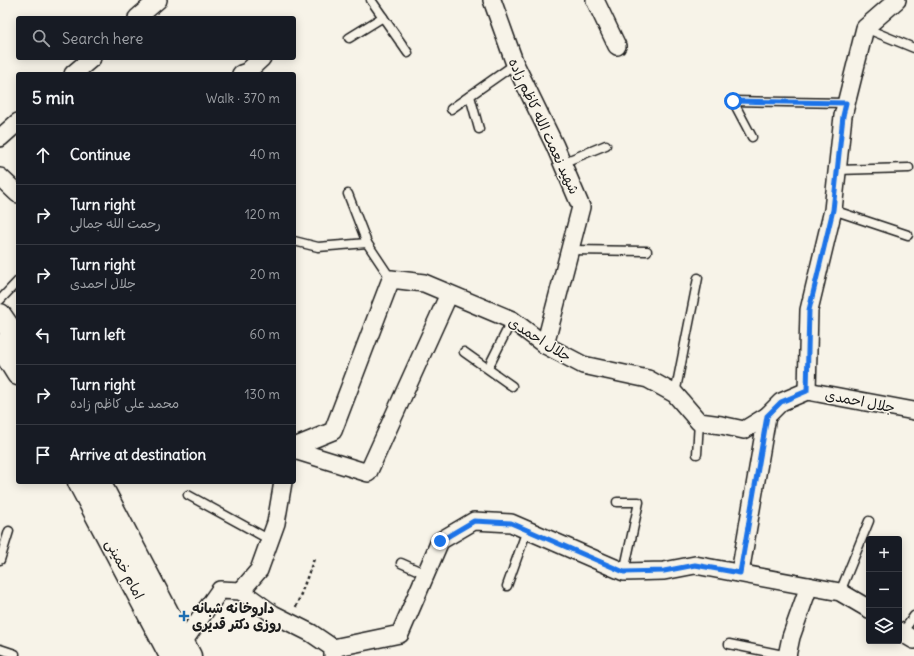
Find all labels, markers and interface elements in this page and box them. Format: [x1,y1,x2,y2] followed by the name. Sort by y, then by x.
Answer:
[16,16,296,60] search box
[30,27,52,49] icon: search
[62,29,143,48] text: Search here
[503,55,583,198] street label: شهید نعمت الله کاظم زاده
[32,87,74,109] text: 5 min
[206,90,280,107] text: Walk · 370 m
[724,92,742,110] route start
[32,144,54,166] icon: ahead
[70,145,131,164] text: Continue
[249,146,280,163] text: 40 m
[70,195,135,214] text: Turn right
[32,204,54,226] icon: right
[245,206,280,223] text: 120 m
[70,215,161,232] text: رحمت الله جمالی
[70,255,135,274] text: Turn right
[32,264,54,286] icon: right
[250,266,280,283] text: 20 m
[70,275,136,292] text: جلال احمدی
[505,313,575,365] street label: جلال احمدی
[32,324,54,346] icon: left
[70,325,125,344] text: Turn left
[249,326,280,343] text: 60 m
[70,375,135,394] text: Turn right
[32,384,54,406] icon: right
[823,385,897,417] street label: جلال احمدی
[244,386,280,403] text: 130 m
[70,395,179,412] text: محمد علی کاظم زاده
[32,444,54,466] icon: arrive
[70,445,206,464] text: Arrive at destination
[431,532,449,550] route end
[100,536,148,603] street label: امام خمینی
[866,536,902,644] map controls
[866,536,902,572] button: +
[866,572,902,608] button: −
[192,599,282,633] place label: داروخانه شبانه روزی دکتر قدیری
[866,608,902,644] button: layers
[179,611,189,621] marker: داروخانه شبانه روزی دکتر قدیری

